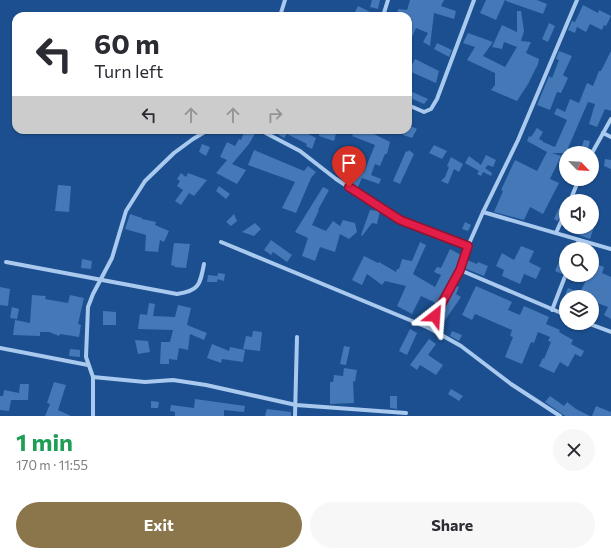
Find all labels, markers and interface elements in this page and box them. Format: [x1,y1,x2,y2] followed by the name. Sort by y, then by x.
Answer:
[94,26,160,60] text: 60 m
[28,28,80,80] icon: left
[94,60,163,82] text: Turn left
[138,104,160,126] icon: left
[180,104,202,126] icon: ahead
[222,104,244,126] icon: ahead
[264,104,286,126] icon: right
[332,146,366,187] pin
[559,146,599,186] north arrow
[559,146,599,330] map controls
[338,152,360,174] icon: arrive
[559,194,599,234] button: sound
[559,242,599,282] button: search
[559,290,599,330] button: layers
[414,295,456,337] position arrow
[16,427,73,456] text: 1 min
[553,429,595,471] button: close
[16,457,88,473] text: 170 m · 11:55
[16,502,302,548] button: Exit
[310,502,595,548] button: Share

